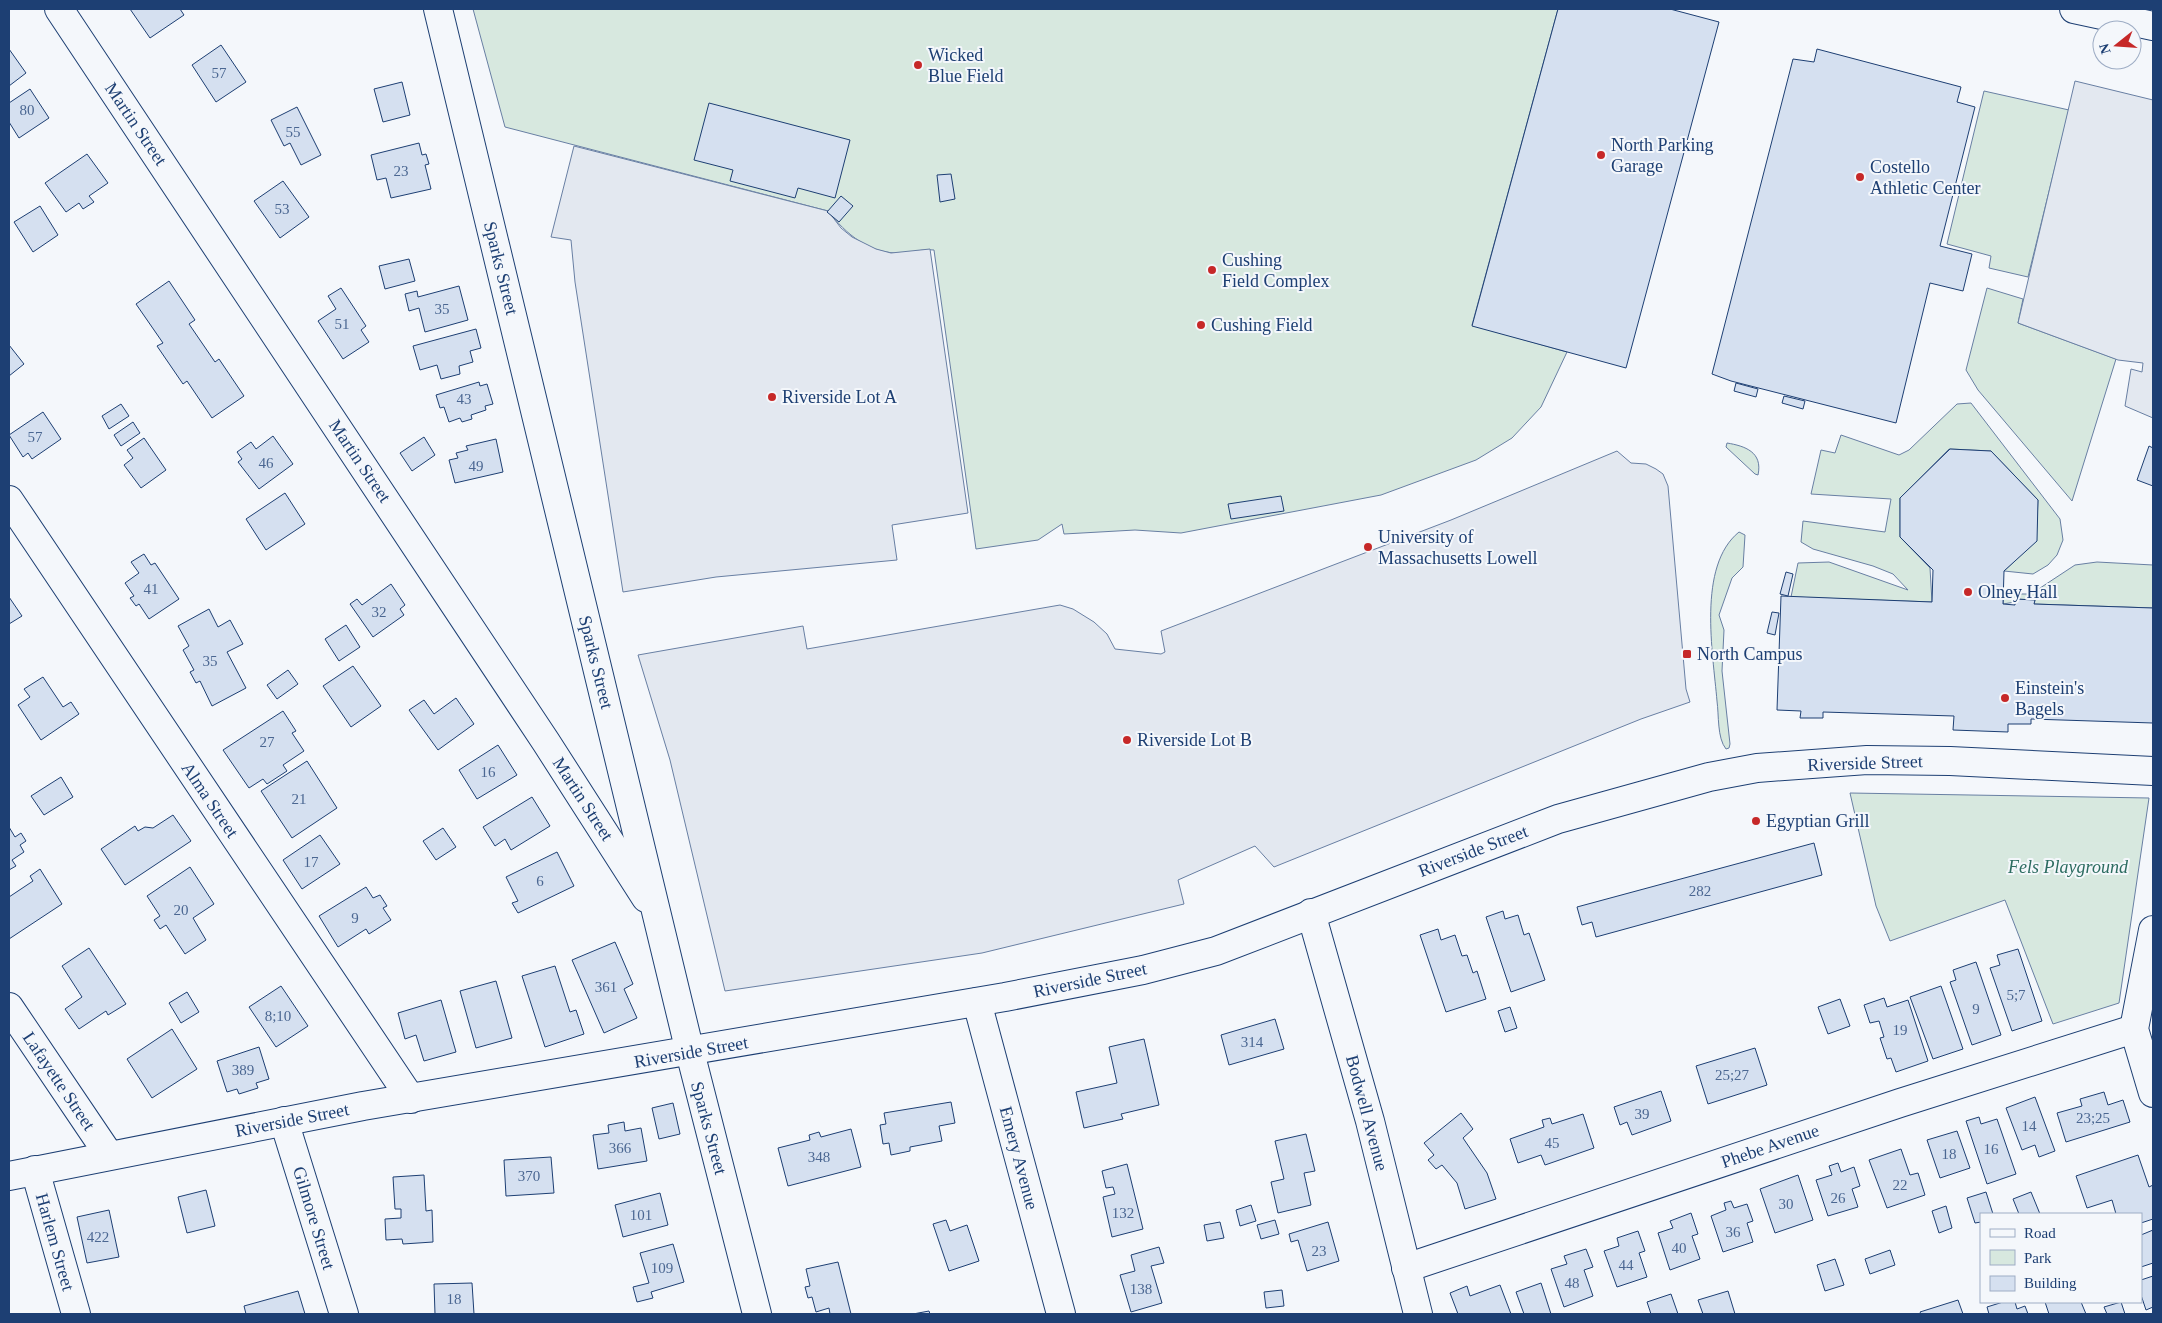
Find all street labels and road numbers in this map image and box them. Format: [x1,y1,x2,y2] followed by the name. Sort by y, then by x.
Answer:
[101,79,171,169] street label: Martin Street
[480,219,522,317] street label: Sparks Street
[325,416,395,506] street label: Martin Street
[575,613,617,711] street label: Sparks Street
[1807,751,1923,775] street label: Riverside Street
[549,754,617,844] street label: Martin Street
[178,759,242,841] street label: Alma Street
[1416,821,1530,881] street label: Riverside Street
[1031,958,1149,1002] street label: Riverside Street
[19,1028,99,1134] street label: Lafayette Street
[632,1032,750,1072] street label: Riverside Street
[1342,1053,1392,1173] street label: Bodwell Avenue
[687,1079,731,1177] street label: Sparks Street
[233,1099,351,1141] street label: Riverside Street
[996,1104,1042,1212] street label: Emery Avenue
[1718,1120,1822,1172] street label: Phebe Avenue
[289,1164,339,1272] street label: Gilmore Street
[32,1191,78,1293] street label: Harlem Street

